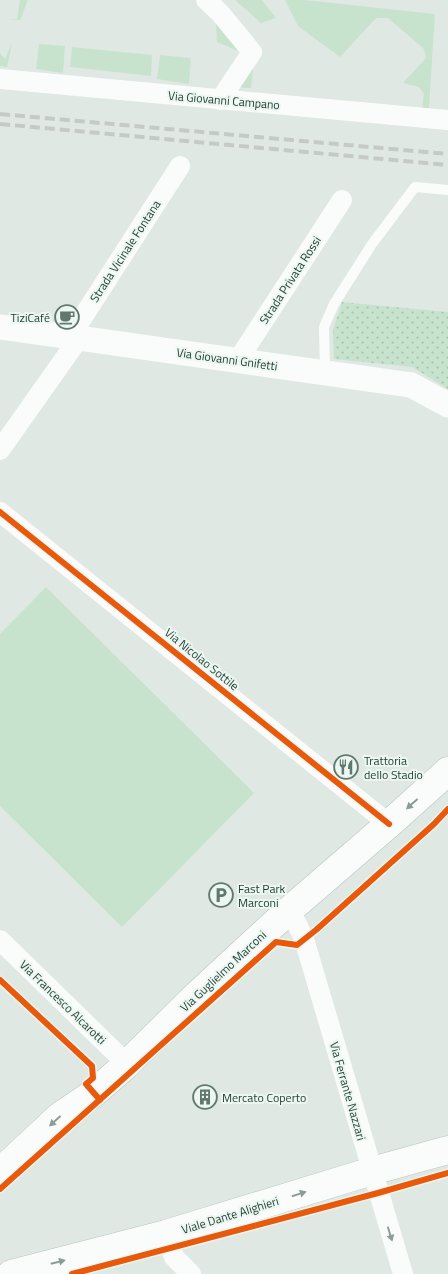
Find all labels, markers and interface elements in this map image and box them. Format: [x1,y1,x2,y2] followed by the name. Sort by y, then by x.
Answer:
[167,86,281,114] street label: Via Giovanni Campano
[85,196,165,306] street label: Strada Vicinale Fontana
[254,232,326,328] street label: Strada Privata Rossi
[54,304,80,330] cafe icon: TiziCafé
[11,308,50,327] place label: TiziCafé
[175,343,279,375] street label: Via Giovanni Gnifetti
[161,623,243,695] street label: Via Nicolao Sottile
[364,751,423,784] place label: Trattoria dello Stadio
[333,754,359,780] restaurant icon: Trattoria dello Stadio
[406,798,418,810] one-way arrow
[238,879,286,912] place label: Fast Park Marconi
[208,882,234,908] parking icon: Fast Park Marconi
[176,926,270,1016] street label: Via Guglielmo Marconi
[15,955,111,1049] street label: Via Francesco Alcarotti
[325,1039,371,1143] street label: Via Ferrante Nazzari
[192,1084,218,1110] building icon: Mercato Coperto
[222,1088,306,1107] place label: Mercato Coperto
[48,1116,61,1127] one-way arrow
[291,1189,306,1197] one-way arrow
[179,1191,281,1239] street label: Viale Dante Alighieri
[387,1226,395,1241] one-way arrow
[51,1258,66,1266] one-way arrow

